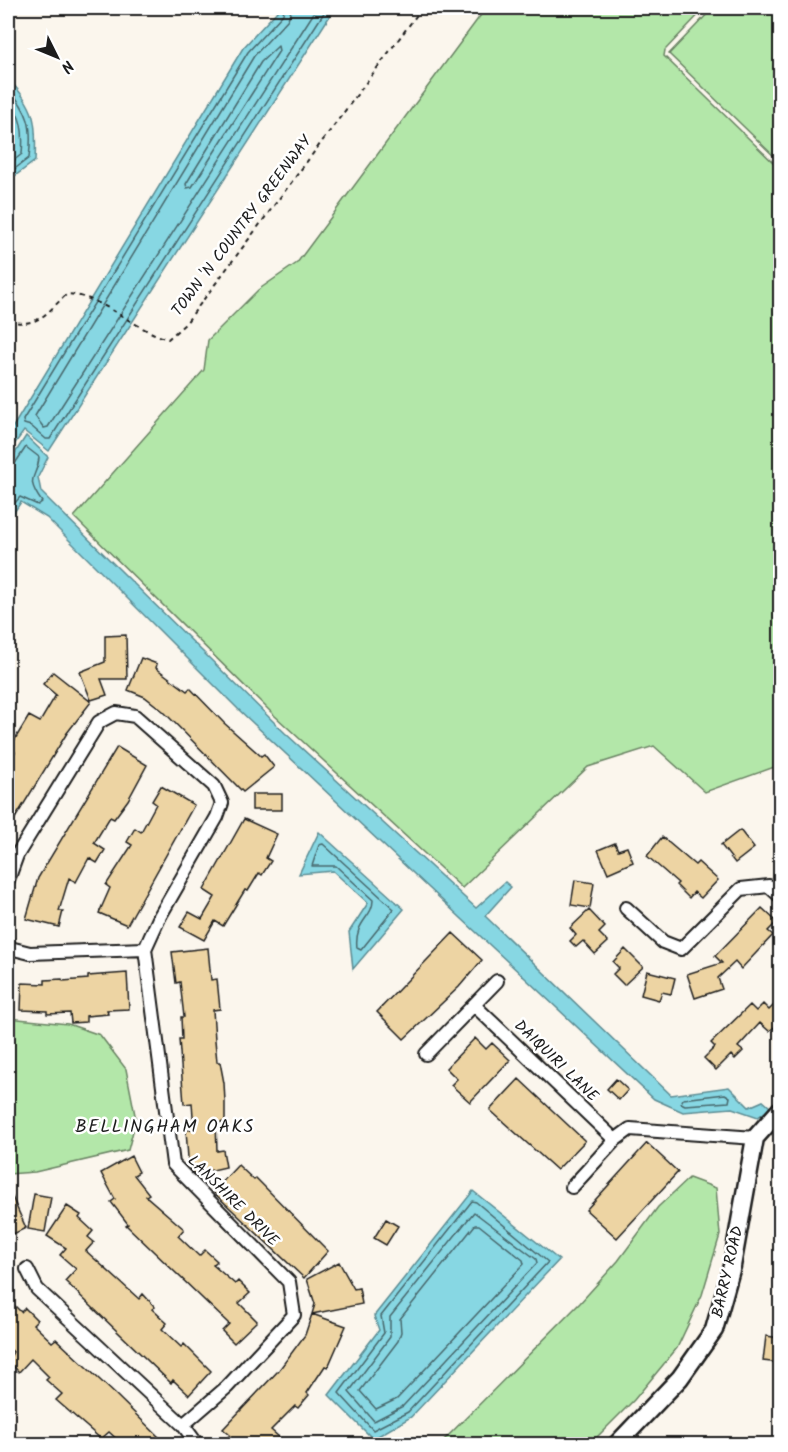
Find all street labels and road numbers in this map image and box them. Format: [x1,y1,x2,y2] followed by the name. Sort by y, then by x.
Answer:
[165,130,319,322] street label: TOWN 'N COUNTRY GREENWAY
[508,1014,604,1108] street label: DAIQUIRI LANE
[181,1149,285,1253] street label: LANSHIRE DRIVE
[705,1224,751,1320] street label: BARRY ROAD

